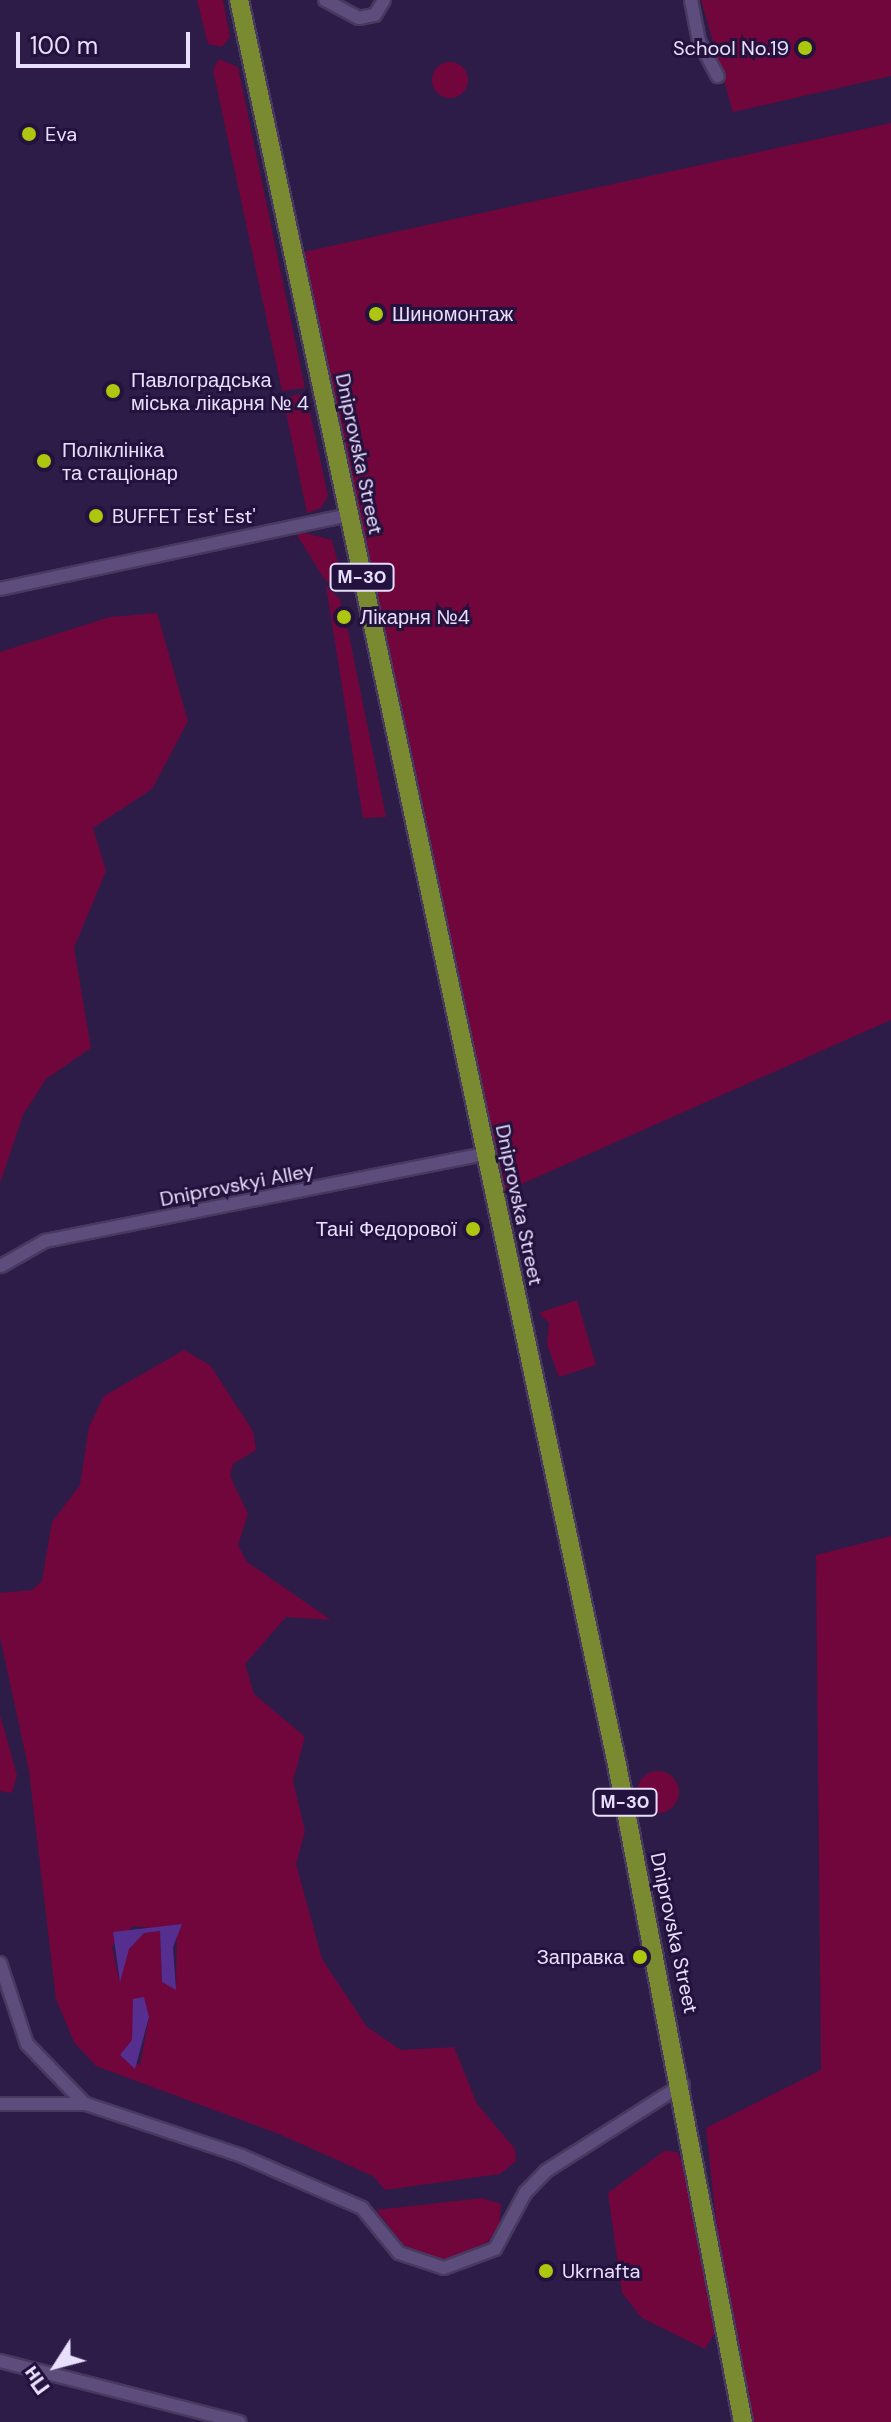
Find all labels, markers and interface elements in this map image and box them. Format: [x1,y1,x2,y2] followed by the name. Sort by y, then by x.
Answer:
[20,16,194,66] scale bar
[30,30,98,61] text: 100 m
[673,36,789,60] place label: School No.19
[796,39,814,57] marker: School No.19
[45,122,77,146] place label: Eva
[20,125,38,143] marker: Eva
[392,302,513,326] place label: Шиномонтаж
[367,305,385,323] marker: Шиномонтаж
[131,368,309,415] place label: Павлоградська міська лікарня № 4
[330,371,388,537] street label: Dniprovska Street
[102,380,124,402] marker: Павлоградська міська лікарня № 4
[62,438,178,485] place label: Поліклініка та стаціонар
[33,450,55,472] marker: Поліклініка та стаціонар
[112,504,256,528] place label: BUFFET Est' Est'
[87,507,105,525] marker: BUFFET Est' Est'
[328,563,396,591] road number: М-30
[360,605,470,629] place label: Лікарня №4
[335,608,353,626] marker: Лікарня №4
[490,1122,548,1288] street label: Dniprovska Street
[158,1158,316,1212] street label: Dniprovskyi Alley
[316,1217,457,1241] place label: Тані Федорової
[464,1220,482,1238] marker: Тані Федорової
[591,1788,659,1816] road number: М-30
[645,1850,703,2016] street label: Dniprovska Street
[537,1945,624,1969] place label: Заправка
[631,1948,649,1966] marker: Заправка
[562,2259,640,2283] place label: Ukrnafta
[537,2262,555,2280] marker: Ukrnafta
[16,2326,96,2406] north arrow
[16,2360,56,2401] text: Пн

